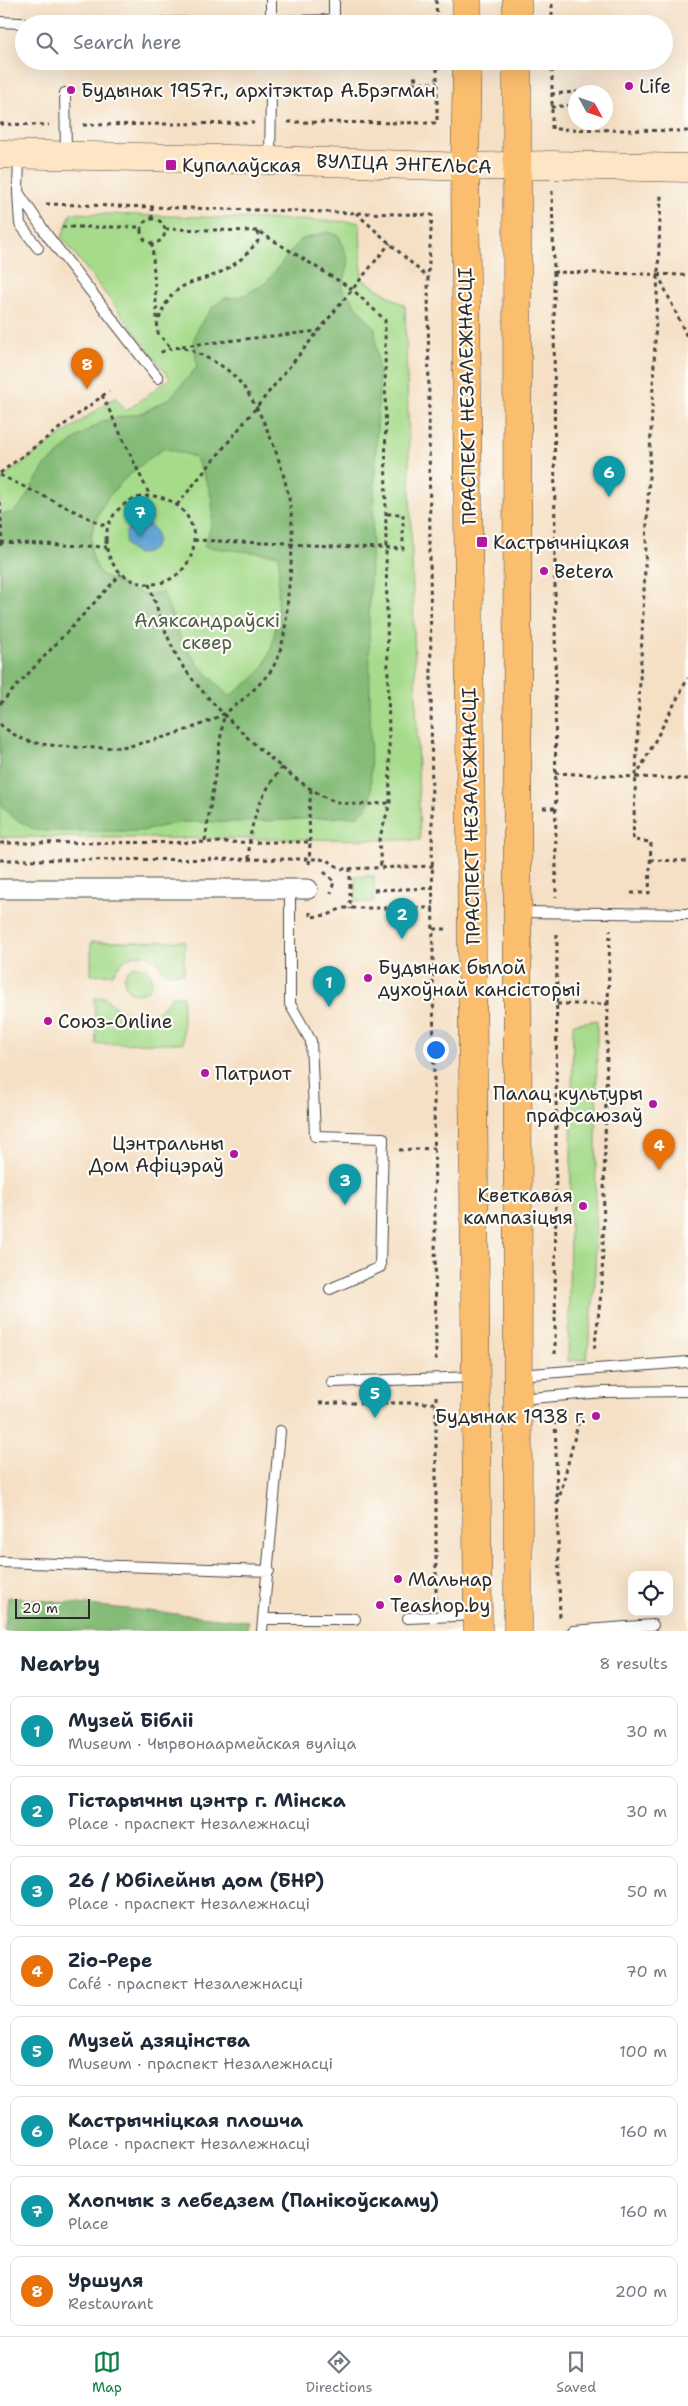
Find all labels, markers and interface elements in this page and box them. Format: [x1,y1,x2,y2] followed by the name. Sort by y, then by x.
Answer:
[15,15,673,70] search box
[33,29,61,57] icon: search
[73,30,182,55] text: Search here
[639,74,671,99] place label: Life
[81,78,436,103] place label: Будынак 1957г., архітэктар А.Брэгман
[623,80,635,92] marker: Life
[65,84,77,96] marker: Будынак 1957г., архітэктар А.Брэгман
[568,85,613,130] north arrow
[316,148,492,180] street label: ВУЛІЦА ЭНГЕЛЬСА
[182,153,301,178] place label: Купалаўская
[164,158,178,172] marker: Купалаўская
[452,267,482,525] street label: ПРАСПЕКТ НЕЗАЛЕЖНАСЦІ
[71,348,103,389] pin: 8
[593,456,625,497] pin: 6
[124,496,156,537] pin: 7
[493,530,630,555] place label: Кастрычніцкая
[475,535,489,549] marker: Кастрычніцкая
[554,559,613,584] place label: Betera
[538,565,550,577] marker: Betera
[134,608,280,655] park label: Аляксандраўскі сквер
[456,687,486,945] street label: ПРАСПЕКТ НЕЗАЛЕЖНАСЦІ
[386,898,418,939] pin: 2
[378,955,581,1002] place label: Будынак былой духоўнай кансісторыі
[313,966,345,1007] pin: 1
[362,972,374,984] marker: Будынак былой духоўнай кансісторыі
[58,1009,173,1034] place label: Союз-Online
[42,1015,54,1027] marker: Союз-Online
[423,1037,449,1063] your location
[215,1061,292,1086] place label: Патриот
[199,1067,211,1079] marker: Патриот
[493,1081,643,1128] place label: Палац культуры прафсаюзаў
[647,1098,659,1110] marker: Палац культуры прафсаюзаў
[643,1129,675,1170] pin: 4
[89,1131,224,1178] place label: Цэнтральны Дом Афіцэраў
[228,1148,240,1160] marker: Цэнтральны Дом Афіцэраў
[329,1164,361,1205] pin: 3
[463,1183,573,1230] place label: Кветкавая кампазіцыя
[577,1200,589,1212] marker: Кветкавая кампазіцыя
[359,1377,391,1418] pin: 5
[435,1404,586,1429] place label: Будынак 1938 г.
[590,1410,602,1422] marker: Будынак 1938 г.
[408,1567,492,1592] place label: Мальнар
[628,1571,673,1616] map controls
[628,1571,673,1616] button: locate
[392,1573,404,1585] marker: Мальнар
[390,1593,490,1618] place label: Teashop.by
[15,1596,90,1619] scale bar
[22,1599,58,1617] text: 20 m
[374,1599,386,1611] marker: Teashop.by
[20,1650,100,1678] text: Nearby
[599,1653,668,1674] text: 8 results
[68,1708,193,1733] text: Музей Бібліі
[33,1721,41,1742] text: 1
[626,1721,667,1742] text: 30 m
[68,1733,356,1754] text: Museum · Чырвонаармейская вуліца
[68,1788,346,1813] text: Гістарычны цэнтр г. Мінска
[31,1801,43,1822] text: 2
[626,1801,667,1822] text: 30 m
[68,1813,310,1834] text: Place · праспект Незалежнасці
[68,1868,324,1893] text: 26 / Юбілейны дом (БНР)
[31,1881,43,1902] text: 3
[627,1881,667,1902] text: 50 m
[68,1893,310,1914] text: Place · праспект Незалежнасці
[68,1948,152,1973] text: Zio-Pepe
[31,1961,43,1982] text: 4
[626,1961,667,1982] text: 70 m
[68,1973,303,1994] text: Café · праспект Незалежнасці
[68,2028,250,2053] text: Музей дзяцінства
[32,2041,42,2062] text: 5
[619,2041,667,2062] text: 100 m
[68,2053,333,2074] text: Museum · праспект Незалежнасці
[68,2108,303,2133] text: Кастрычніцкая плошча
[31,2121,43,2142] text: 6
[620,2121,667,2142] text: 160 m
[68,2133,310,2154] text: Place · праспект Незалежнасці
[68,2188,439,2213] text: Хлопчык з лебедзем (Панікоўскаму)
[31,2201,43,2222] text: 7
[620,2201,667,2222] text: 160 m
[68,2213,109,2234] text: Place
[68,2268,144,2293] text: Уршуля
[31,2281,43,2302] text: 8
[615,2281,667,2302] text: 200 m
[68,2293,154,2314] text: Restaurant
[92,2348,122,2396] tab: Map
[306,2348,372,2396] tab: Directions
[556,2348,596,2396] tab: Saved

